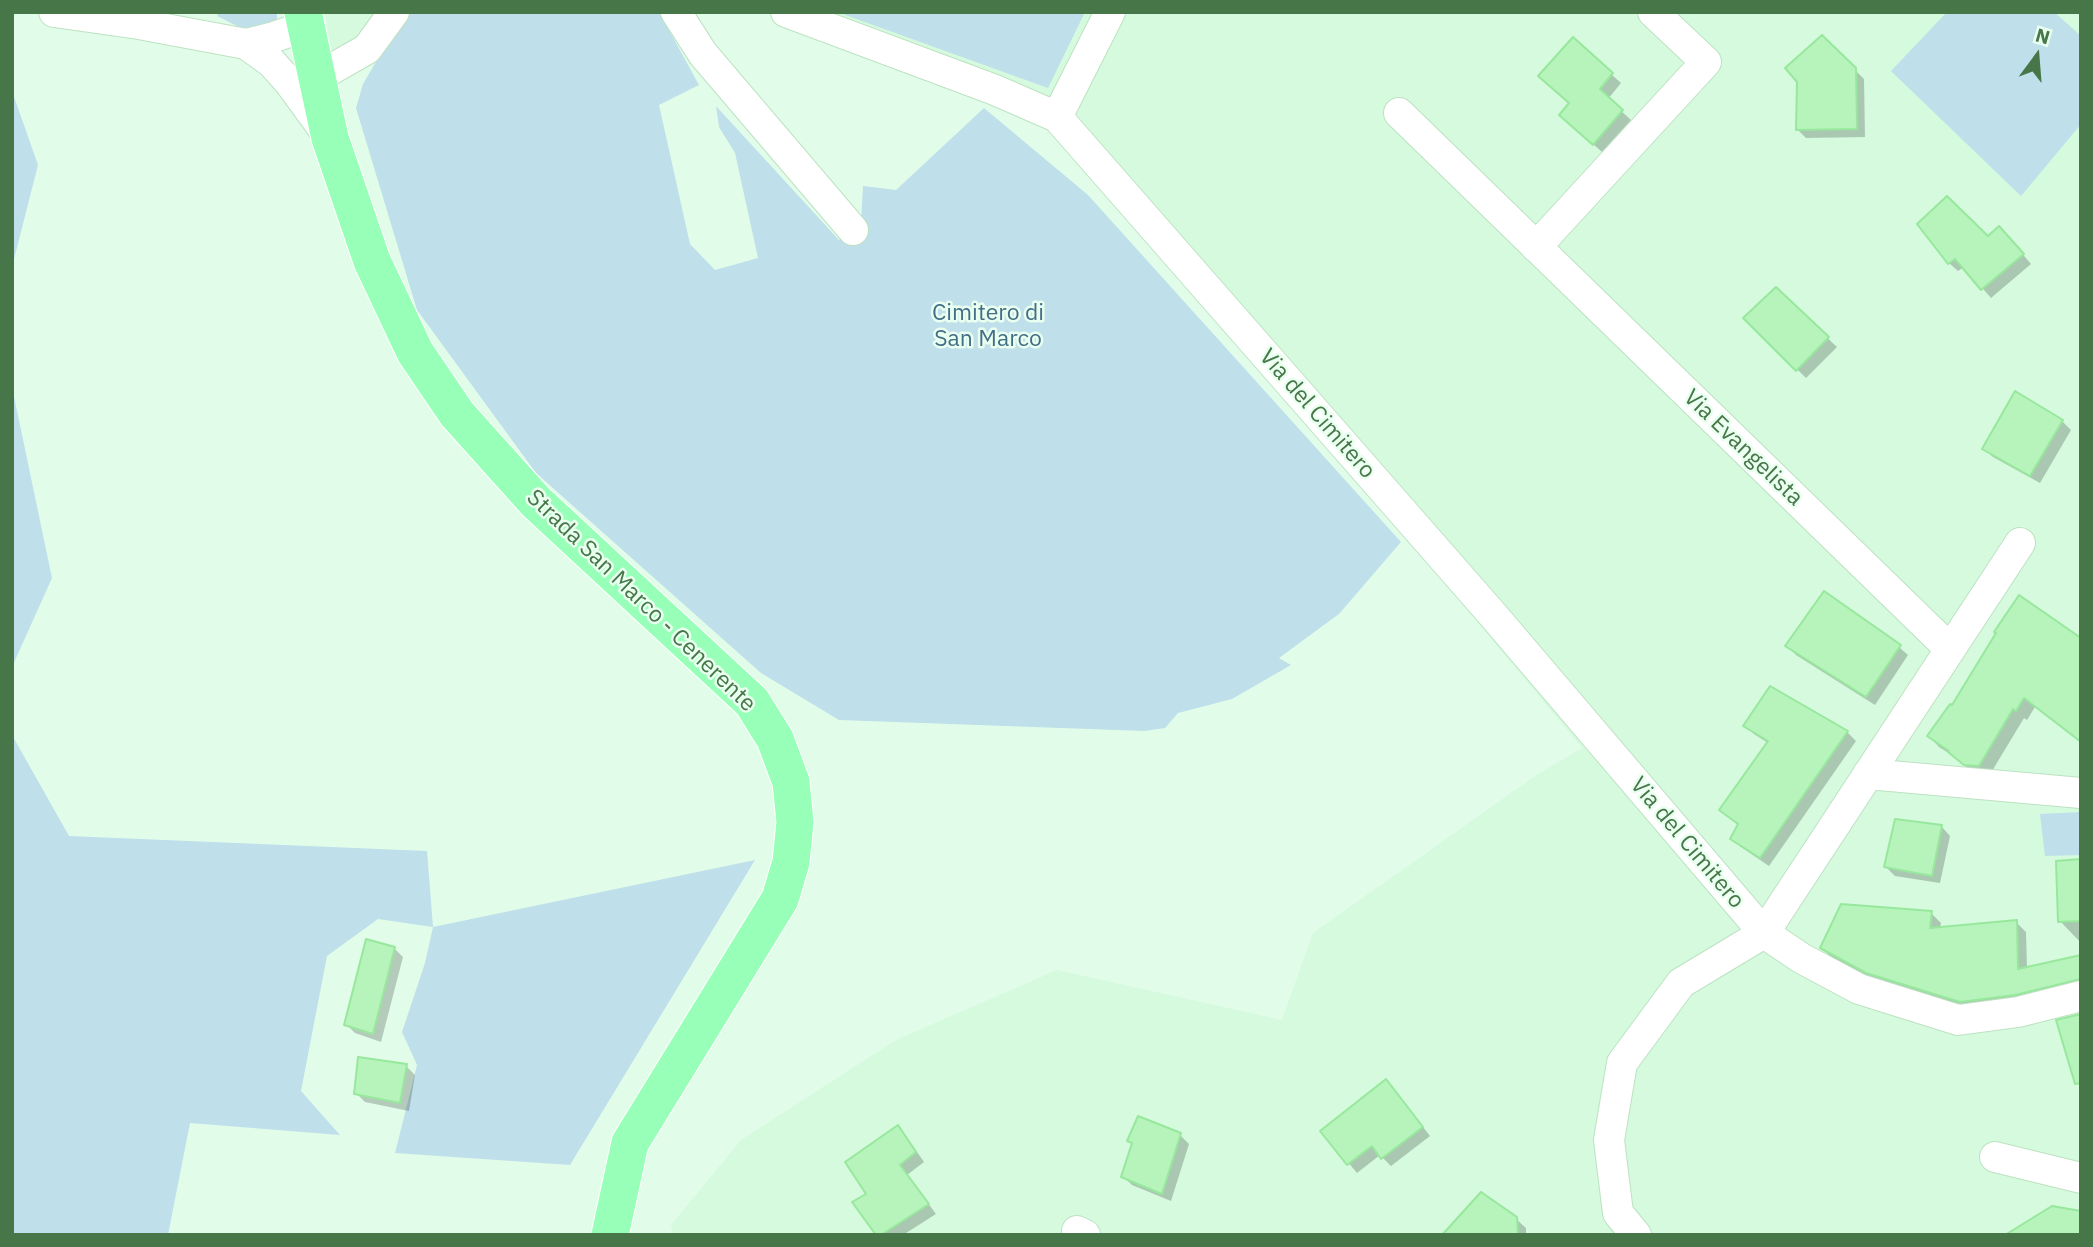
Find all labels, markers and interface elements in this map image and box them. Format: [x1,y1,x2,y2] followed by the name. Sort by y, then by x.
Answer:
[2002,21,2072,91] north arrow
[2033,22,2053,49] text: N
[932,299,1044,353] park label: Cimitero di San Marco
[1253,344,1381,484] street label: Via del Cimitero
[1678,384,1808,512] street label: Via Evangelista
[521,484,761,718] street label: Strada San Marco - Cenerente
[1624,772,1750,914] street label: Via del Cimitero

